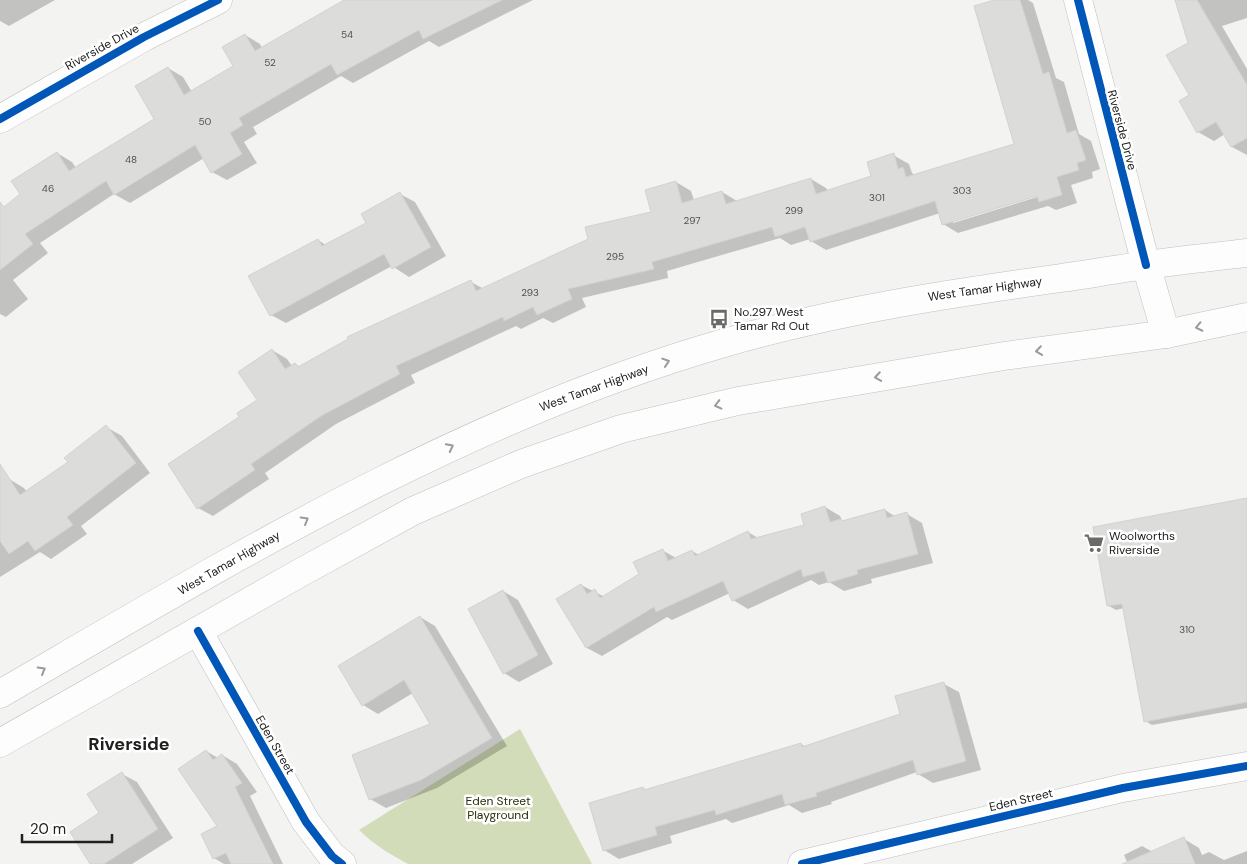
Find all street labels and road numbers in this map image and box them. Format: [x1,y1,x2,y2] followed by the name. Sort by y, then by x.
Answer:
[62,20,142,74] street label: Riverside Drive
[1104,88,1140,172] street label: Riverside Drive
[927,273,1044,305] street label: West Tamar Highway
[537,361,651,415] street label: West Tamar Highway
[175,527,283,599] street label: West Tamar Highway
[252,713,298,777] street label: Eden Street
[987,785,1055,815] street label: Eden Street

